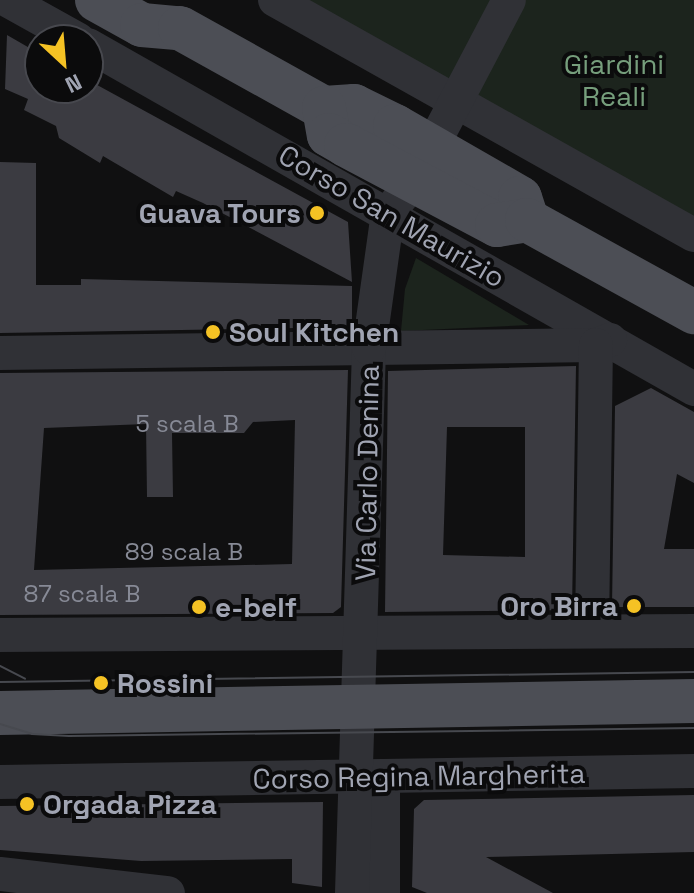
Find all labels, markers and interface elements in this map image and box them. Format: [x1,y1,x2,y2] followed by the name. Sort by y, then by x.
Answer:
[24,24,104,104] north arrow
[564,47,664,113] park label: Giardini Reali
[61,68,86,100] text: N
[273,138,511,294] street label: Corso San Maurizio
[138,196,301,230] place label: Guava Tours
[308,204,326,222] marker: Guava Tours
[229,315,399,349] place label: Soul Kitchen
[204,323,222,341] marker: Soul Kitchen
[348,365,386,581] street label: Via Carlo Denina
[135,410,239,438] house number: 5 scala B
[125,538,243,566] house number: 89 scala B
[24,580,140,608] house number: 87 scala B
[500,589,618,623] place label: Oro Birra
[215,590,297,624] place label: e-belf
[625,597,643,615] marker: Oro Birra
[190,598,208,616] marker: e-belf
[117,666,213,700] place label: Rossini
[92,674,110,692] marker: Rossini
[252,756,586,796] street label: Corso Regina Margherita
[43,787,217,821] place label: Orgada Pizza
[18,795,36,813] marker: Orgada Pizza

